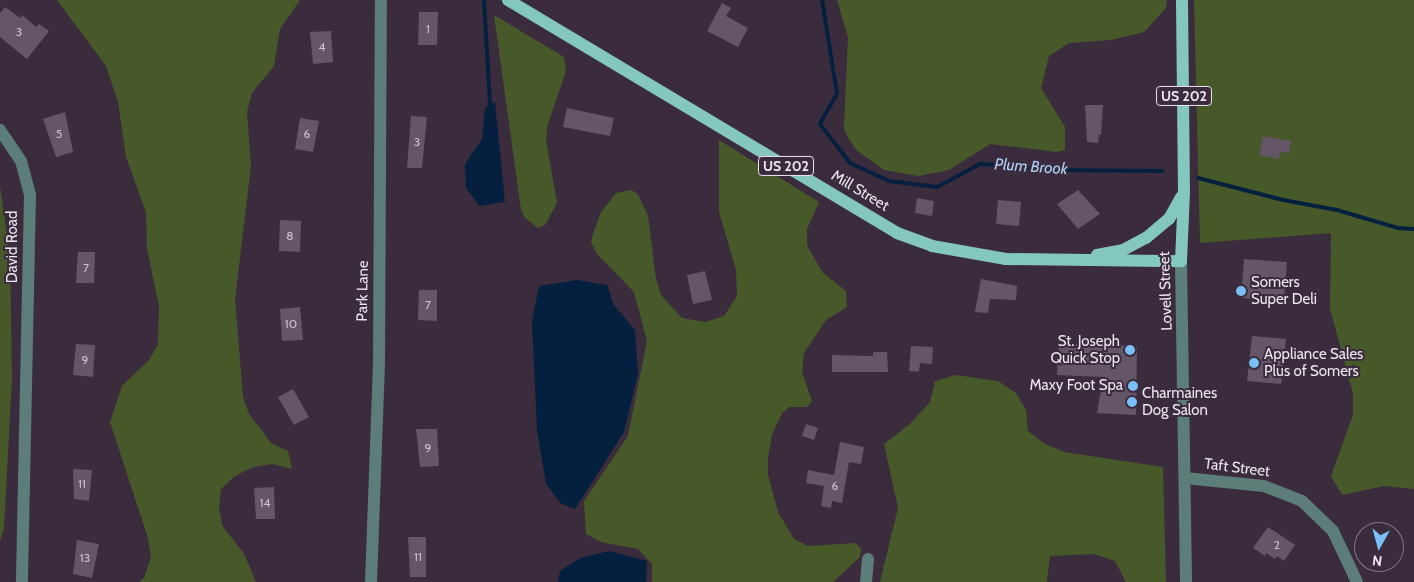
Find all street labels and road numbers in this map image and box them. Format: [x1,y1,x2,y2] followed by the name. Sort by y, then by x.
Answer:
[1155,84,1213,108] road number: US 202
[757,154,815,178] road number: US 202
[828,167,892,215] street label: Mill Street
[4,211,22,283] street label: David Road
[1156,251,1176,331] street label: Lovell Street
[353,260,373,322] street label: Park Lane
[1203,455,1271,481] street label: Taft Street

